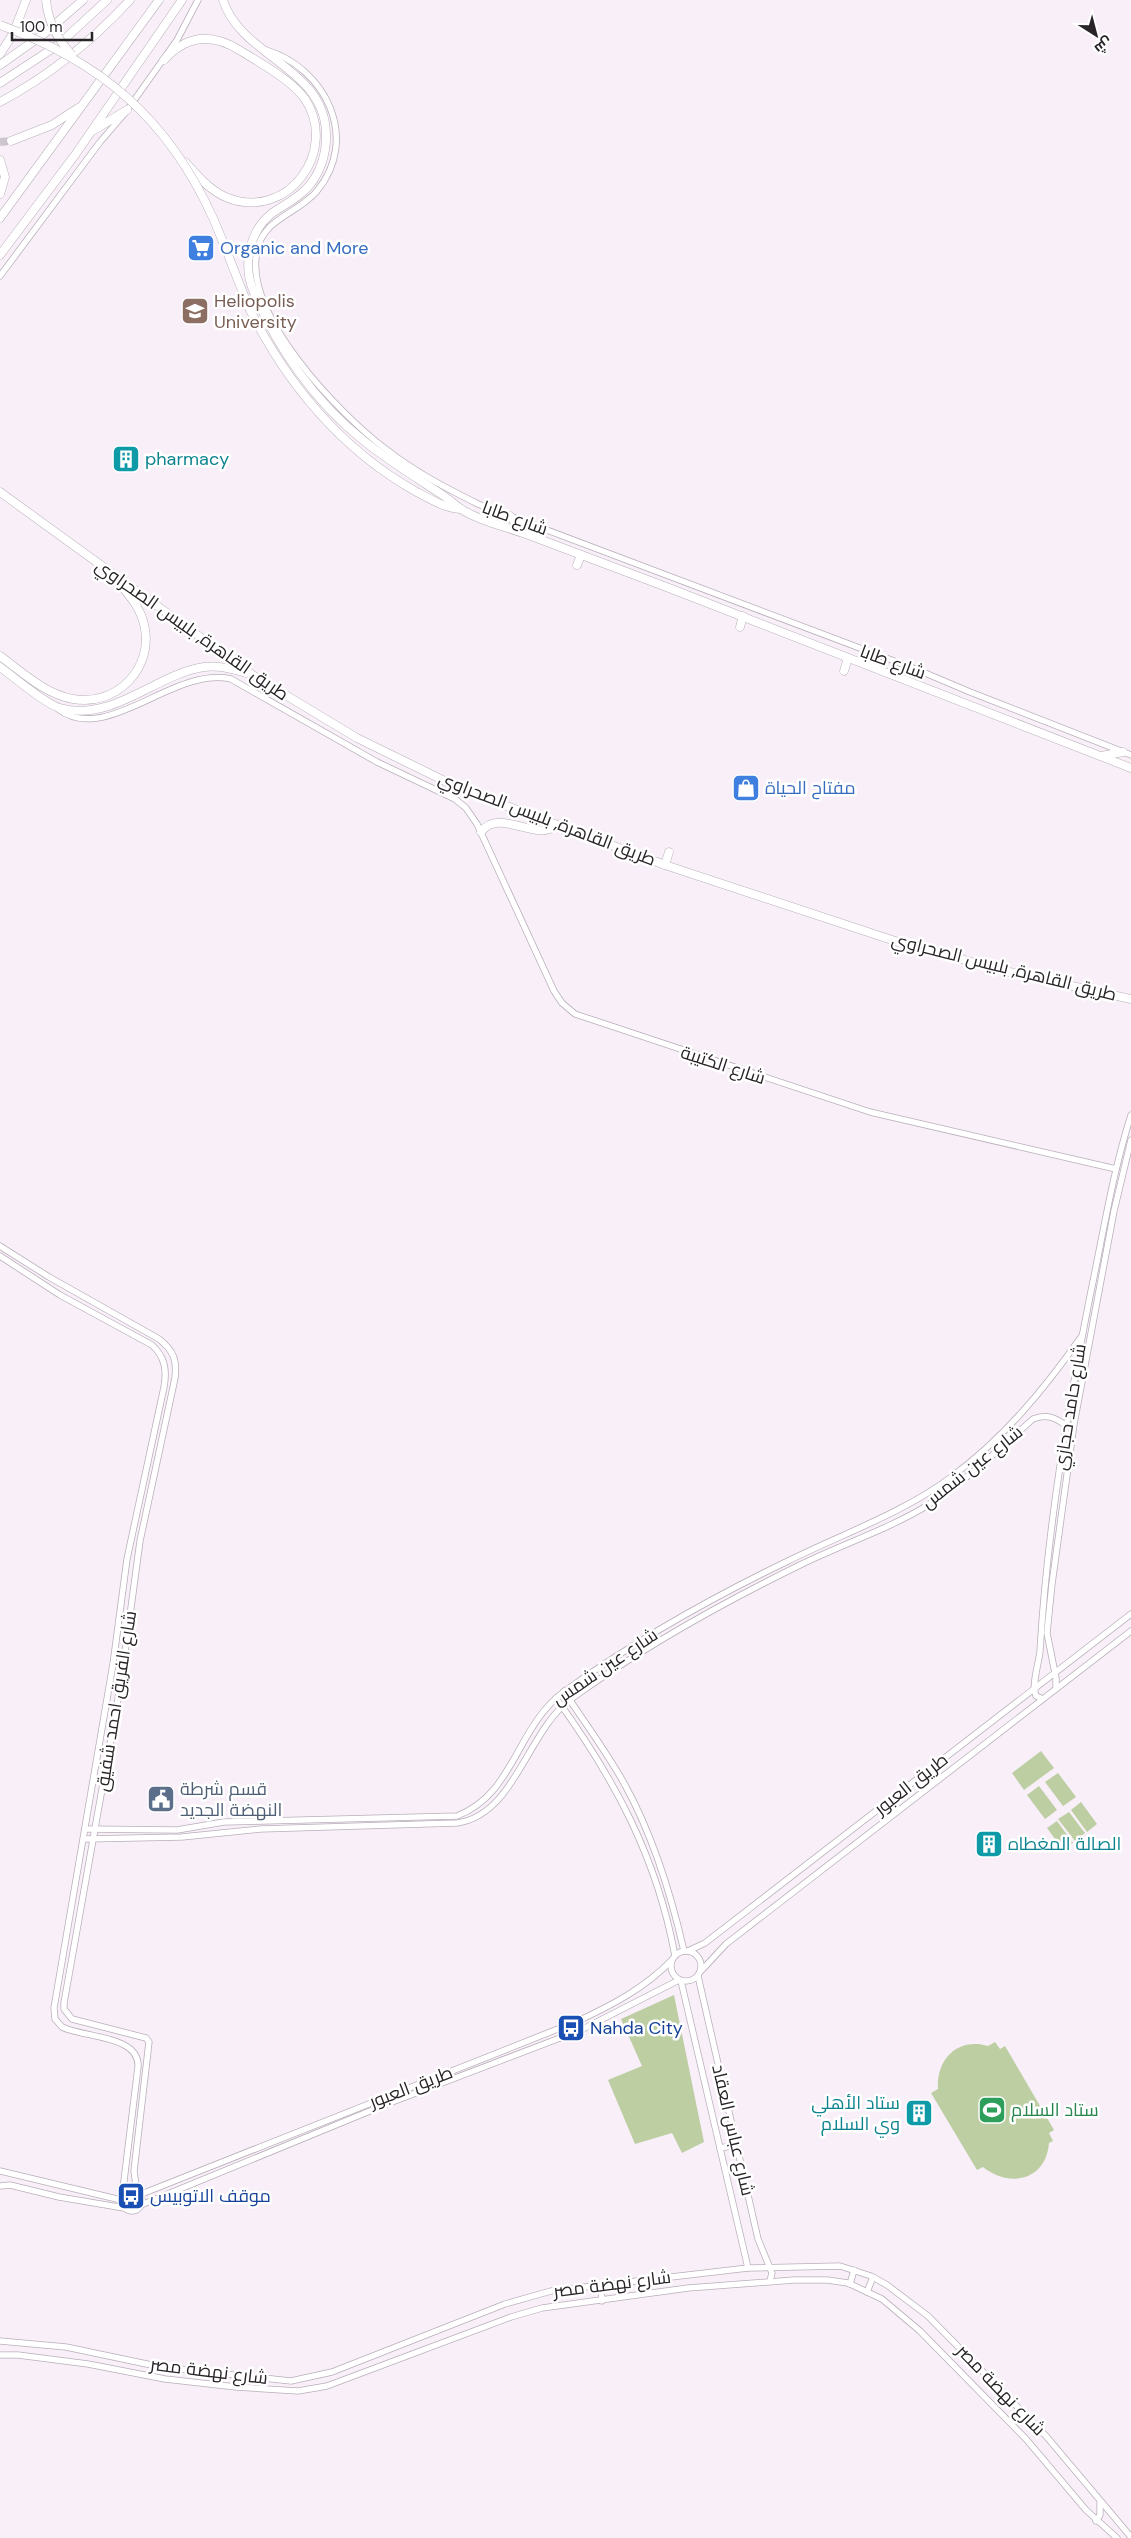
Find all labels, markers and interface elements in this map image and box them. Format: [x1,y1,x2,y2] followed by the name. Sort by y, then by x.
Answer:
[12,10,92,42] scale bar
[1071,10,1121,60] north arrow
[20,17,63,37] text: 100 m
[1091,33,1116,58] text: ش
[186,233,216,263] supermarket icon: Organic and More
[220,236,369,260] place label: Organic and More
[214,289,297,334] place label: Heliopolis University
[180,296,210,326] school or university icon: Heliopolis University
[111,444,141,474] building icon: pharmacy
[145,447,229,471] place label: pharmacy
[479,495,551,541] street label: شارع طابا
[89,554,294,708] street label: طريق القاهرة, بلبيس الصحراوي
[857,639,929,685] street label: شارع طابا
[434,766,659,873] street label: طريق القاهرة, بلبيس الصحراوي
[731,773,761,803] shop icon: مفتاح الحياة
[765,776,856,800] place label: مفتاح الحياة
[888,927,1119,1009] street label: طريق القاهرة, بلبيس الصحراوي
[678,1040,768,1090] street label: شارع الكتيبة
[1048,1342,1094,1472] street label: شارع حامد حجازي
[916,1420,1028,1514] street label: شارع عين شمس
[90,1609,142,1793] street label: شارع الفريق احمد شفيق
[548,1623,662,1711] street label: شارع عين شمس
[868,1748,953,1821] street label: طريق العبور
[180,1777,282,1822] place label: قسم شرطة النهضة الجديد
[146,1784,176,1814] public building icon: قسم شرطة النهضة الجديد
[974,1829,1004,1859] building icon: الصالة المغطاه
[1008,1832,1121,1856] place label: الصالة المغطاه
[556,2013,586,2043] bus stop icon: Nahda City
[590,2016,683,2040] place label: Nahda City
[365,2060,456,2114] street label: طريق العبور
[706,2062,760,2198] street label: شارع عباس العقاد
[811,2091,900,2138] place label: ستاد الأهلي وي السلام
[977,2095,1007,2125] sports icon: ستاد السلام
[904,2098,934,2128] building icon: ستاد الأهلي وي السلام
[1011,2098,1099,2122] place label: ستاد السلام
[116,2181,146,2211] bus stop icon: موقف الاتوبيس
[150,2184,271,2208] place label: موقف الاتوبيس
[551,2265,672,2303] street label: شارع نهضة مصر
[950,2338,1051,2441] street label: شارع نهضة مصر
[148,2352,269,2390] street label: شارع نهضة مصر

